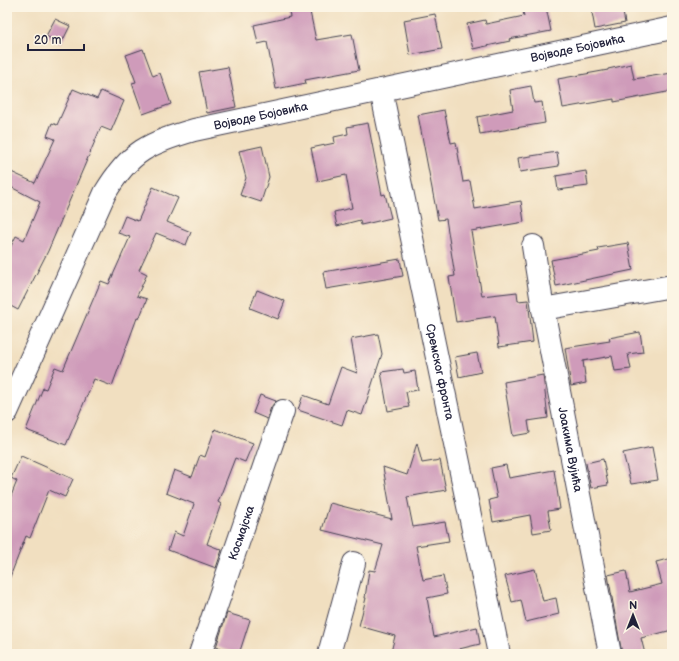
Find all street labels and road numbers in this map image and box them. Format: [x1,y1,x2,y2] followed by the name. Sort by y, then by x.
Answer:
[529,31,626,66] street label: Војводе Бојовића
[212,99,309,134] street label: Војводе Бојовића
[422,322,457,422] street label: Сремског фронта
[554,406,585,493] street label: Јоакима Вујића
[226,504,258,562] street label: Космајска

